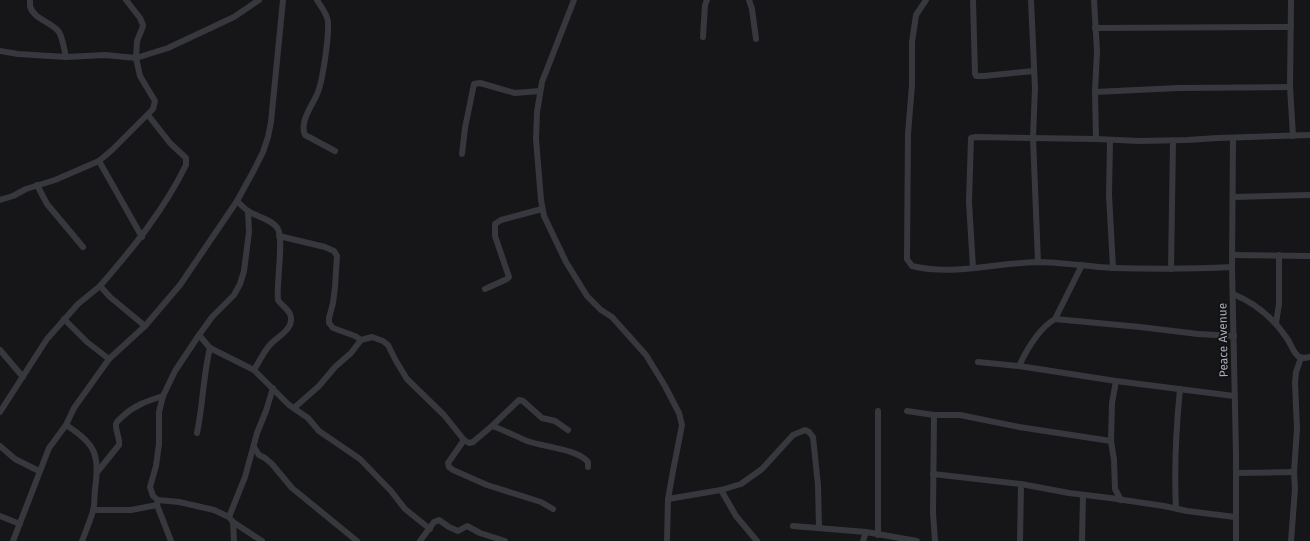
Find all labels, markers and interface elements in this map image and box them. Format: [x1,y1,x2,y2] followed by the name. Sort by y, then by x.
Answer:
[1215,303,1231,377] street label: Peace Avenue

